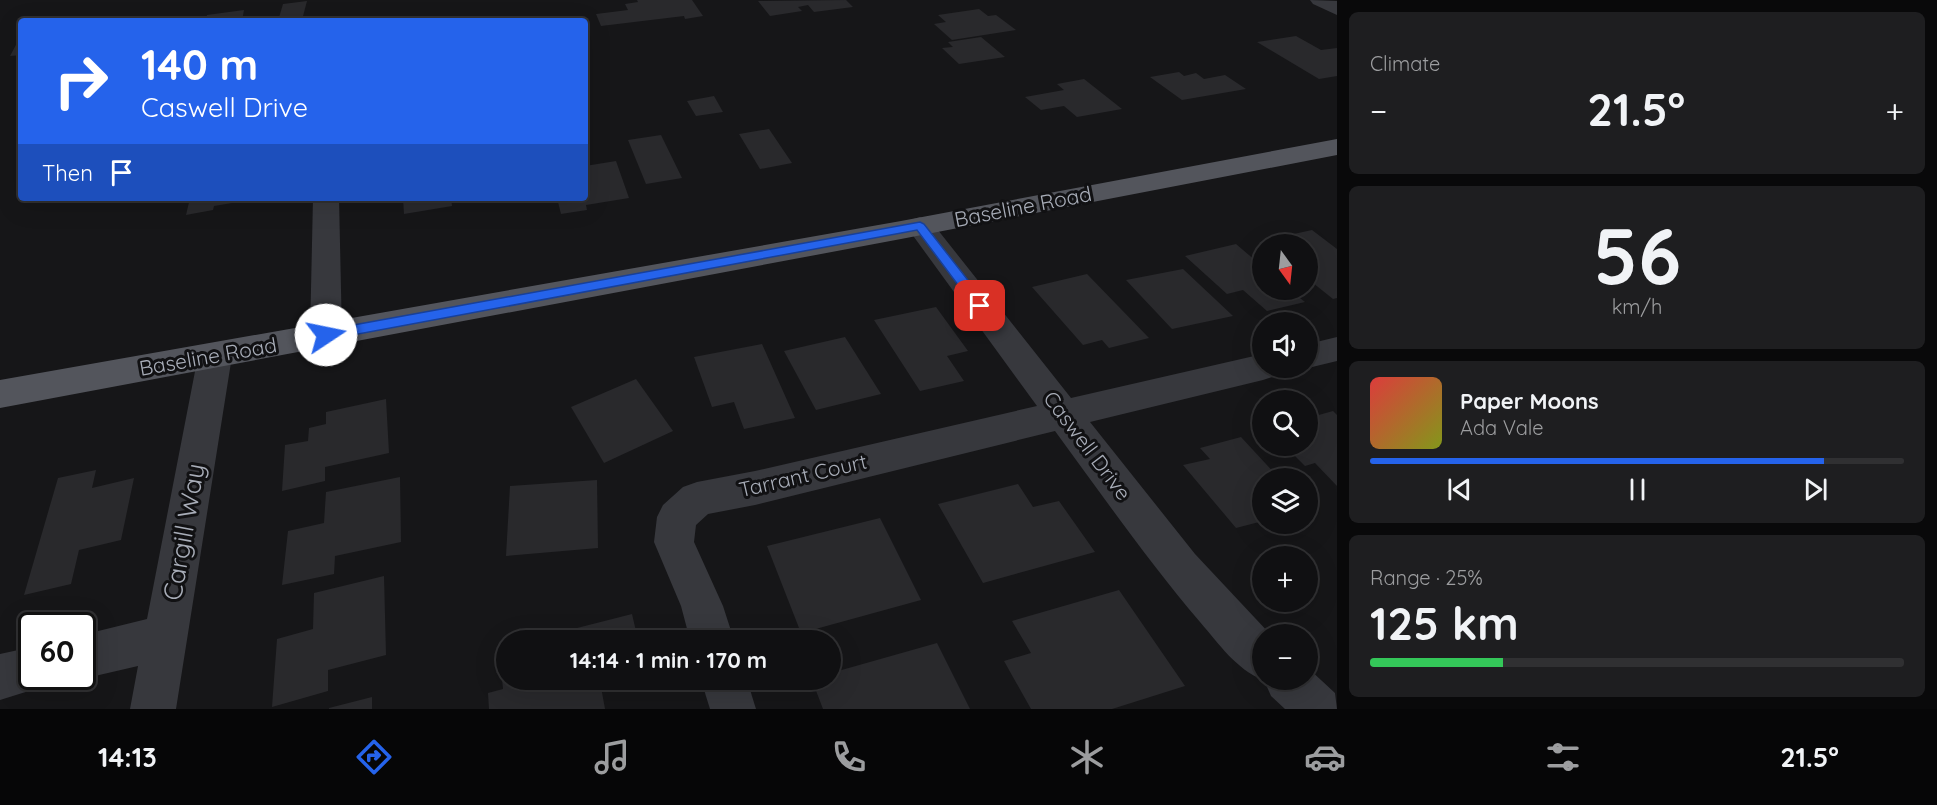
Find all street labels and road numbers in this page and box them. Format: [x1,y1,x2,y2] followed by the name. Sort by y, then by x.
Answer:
[952,180,1094,232] street label: Baseline Road
[137,331,279,381] street label: Baseline Road
[1038,386,1137,505] street label: Caswell Drive
[736,448,869,502] street label: Tarrant Court
[155,461,212,603] street label: Cargill Way

